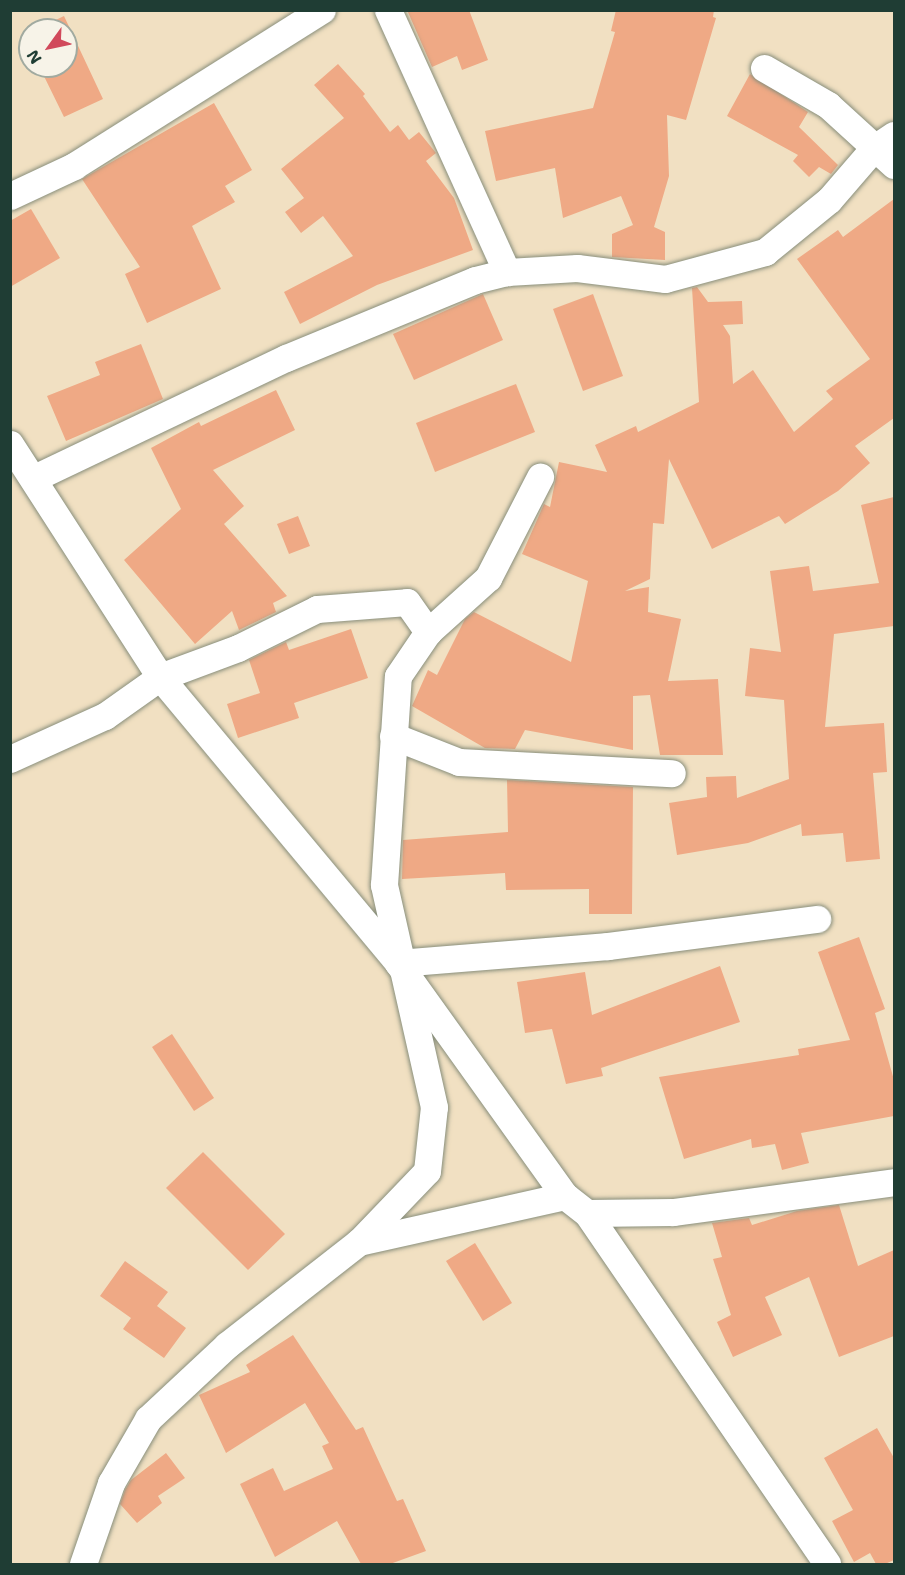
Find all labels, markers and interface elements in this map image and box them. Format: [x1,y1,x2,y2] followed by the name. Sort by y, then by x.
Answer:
[18,18,78,78] north arrow
[22,46,46,68] text: N

